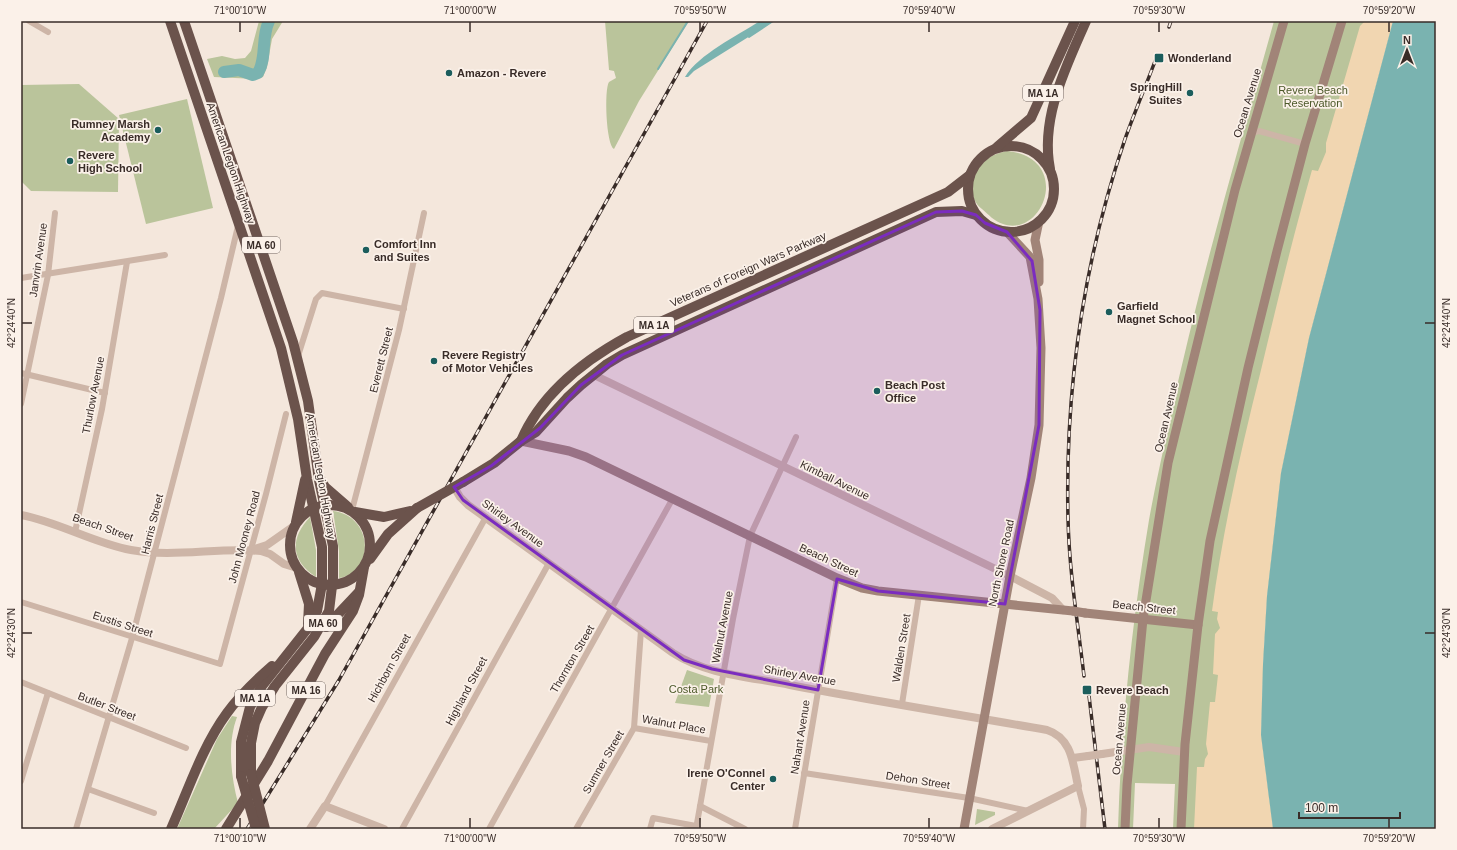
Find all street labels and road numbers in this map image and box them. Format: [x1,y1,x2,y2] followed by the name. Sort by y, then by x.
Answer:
[1231,67,1263,139] street label: Ocean Avenue
[1023,85,1063,101] road number: MA 1A
[205,101,258,226] street label: American Legion Highway
[27,222,49,298] street label: Janvrin Avenue
[668,229,828,309] street label: Veterans of Foreign Wars Parkway
[242,237,280,253] road number: MA 60
[634,317,674,333] road number: MA 1A
[367,326,395,394] street label: Everett Street
[80,355,106,435] street label: Thurlow Avenue
[1152,381,1180,453] street label: Ocean Avenue
[304,412,338,540] street label: American Legion Highway
[798,458,872,502] street label: Kimball Avenue
[226,489,262,585] street label: John Mooney Road
[139,493,165,555] street label: Harris Street
[480,497,546,549] street label: Shirley Avenue
[71,511,135,543] street label: Beach Street
[986,518,1016,608] street label: North Shore Road
[798,541,860,579] street label: Beach Street
[709,590,735,664] street label: Walnut Avenue
[1112,598,1176,616] street label: Beach Street
[91,609,155,639] street label: Eustis Street
[890,613,912,683] street label: Walden Street
[304,615,342,631] road number: MA 60
[548,623,596,695] street label: Thornton Street
[365,632,413,704] street label: Hichborn Street
[443,655,489,727] street label: Highland Street
[763,663,837,687] street label: Shirley Avenue
[287,682,325,698] road number: MA 16
[76,689,138,723] street label: Butler Street
[235,690,275,706] road number: MA 1A
[788,699,812,775] street label: Nahant Avenue
[1110,703,1128,775] street label: Ocean Avenue
[641,712,707,736] street label: Walnut Place
[580,728,626,796] street label: Sumner Street
[885,769,951,791] street label: Dehon Street

